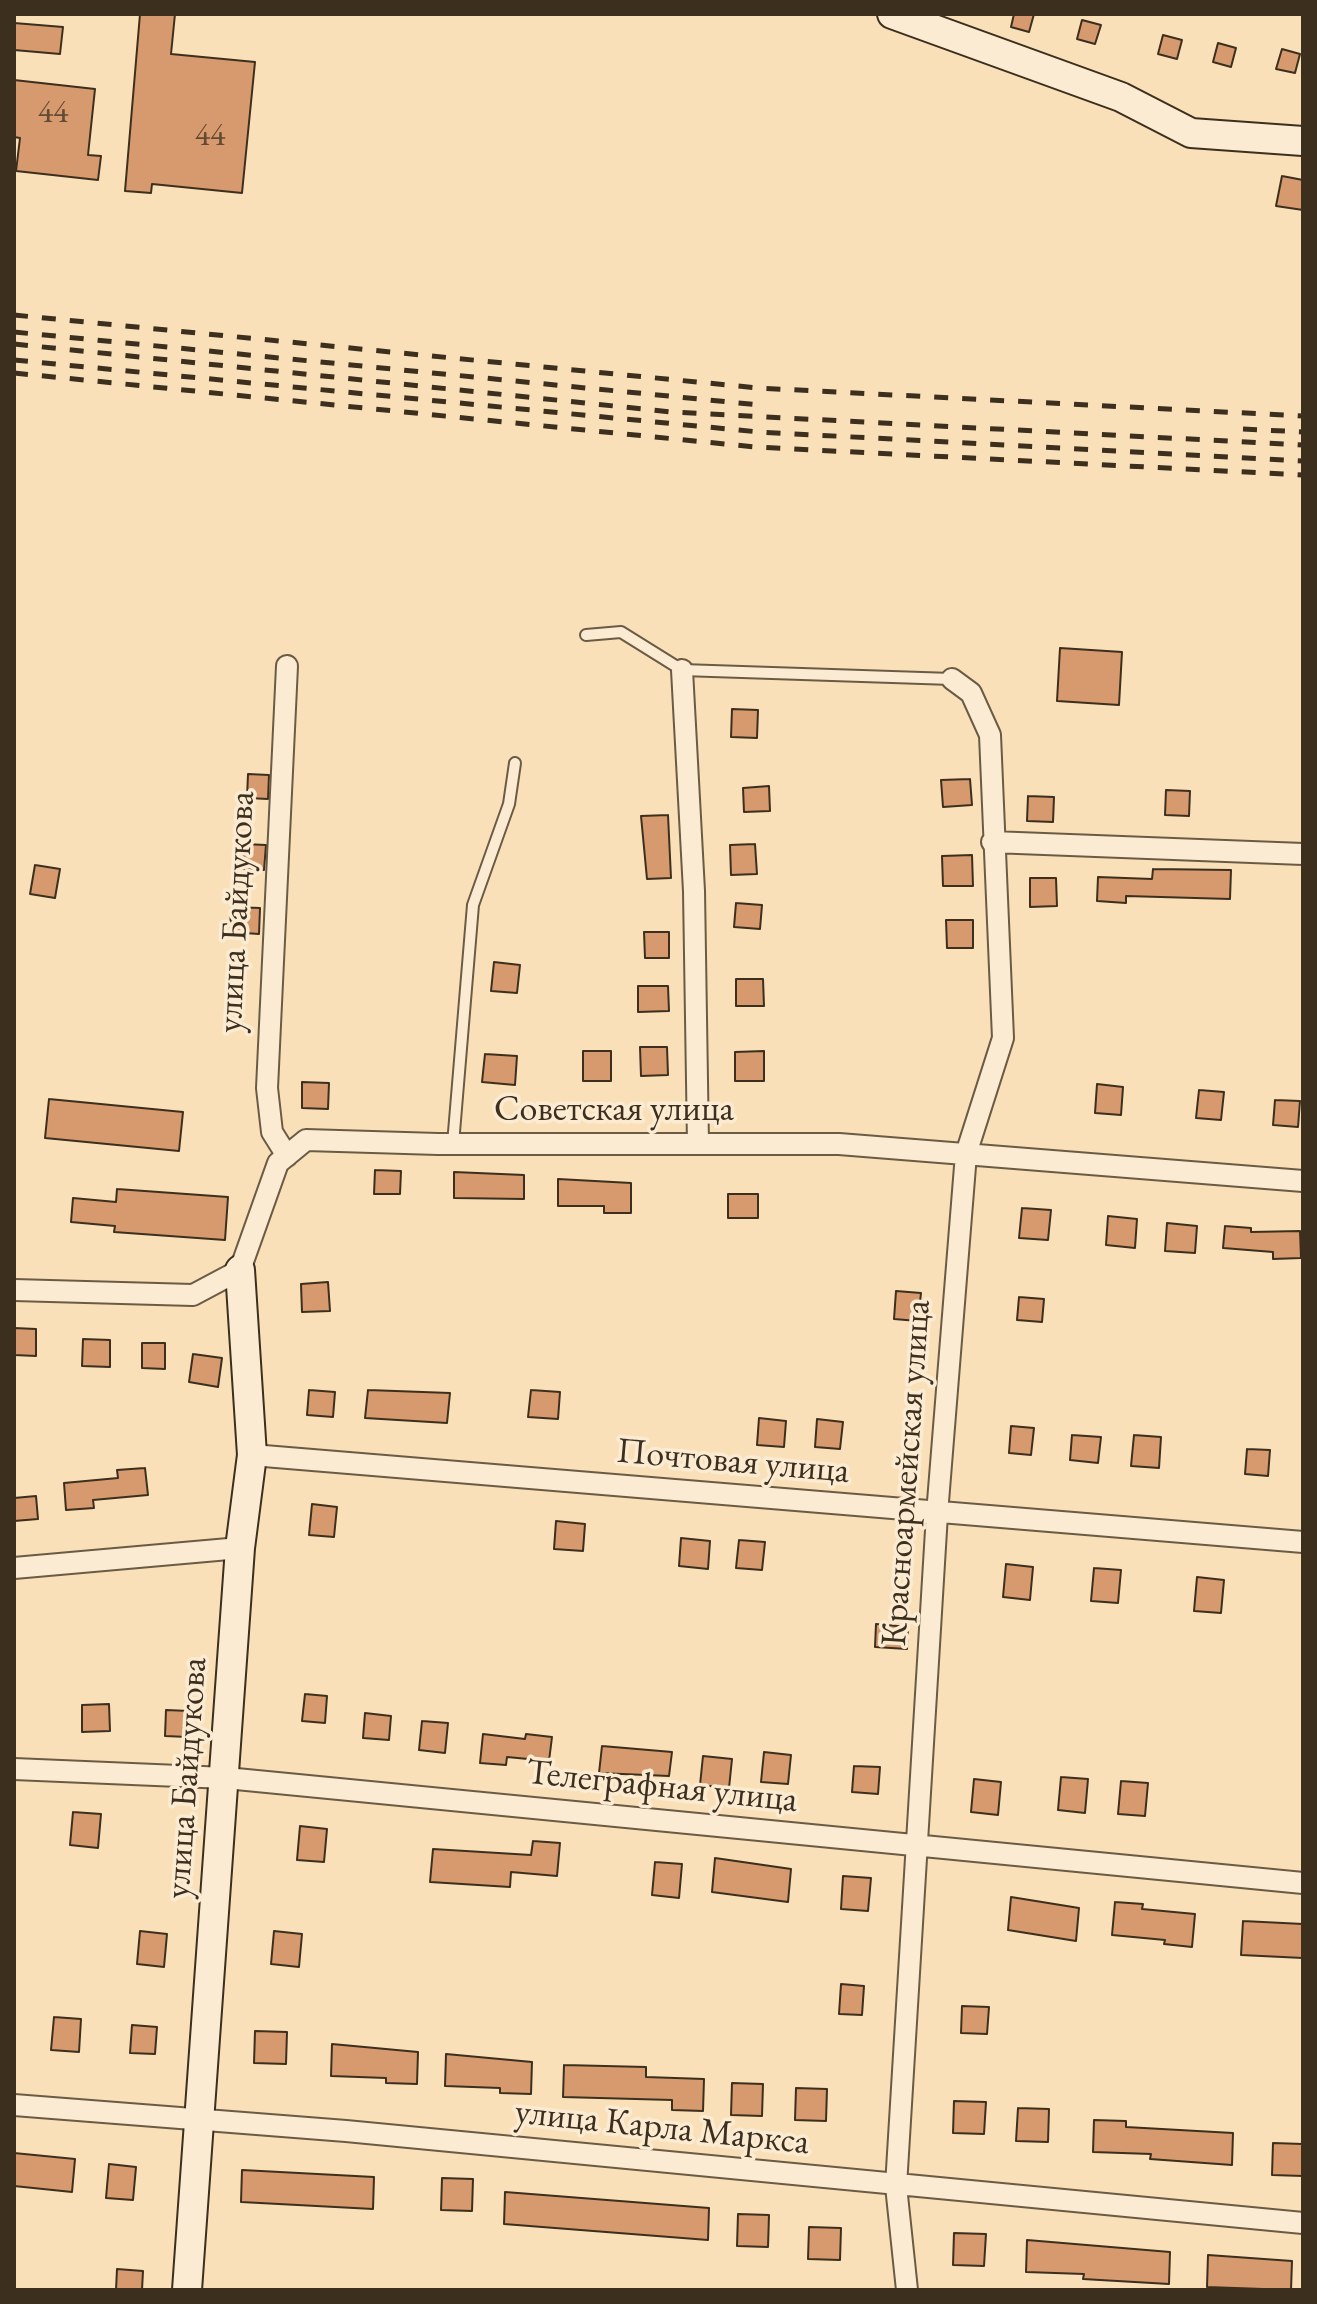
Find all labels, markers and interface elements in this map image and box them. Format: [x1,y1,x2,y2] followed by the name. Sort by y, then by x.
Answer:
[38,94,68,132] house number: 44
[195,117,225,155] house number: 44
[209,790,265,1034] street label: улица Байдукова
[494,1088,734,1132] street label: Советская улица
[873,1299,941,1647] street label: Красноармейская улица
[615,1430,851,1494] street label: Почтовая улица
[157,1656,217,1900] street label: улица Байдукова
[524,1751,800,1823] street label: Телеграфная улица
[513,2091,811,2165] street label: улица Карла Маркса

